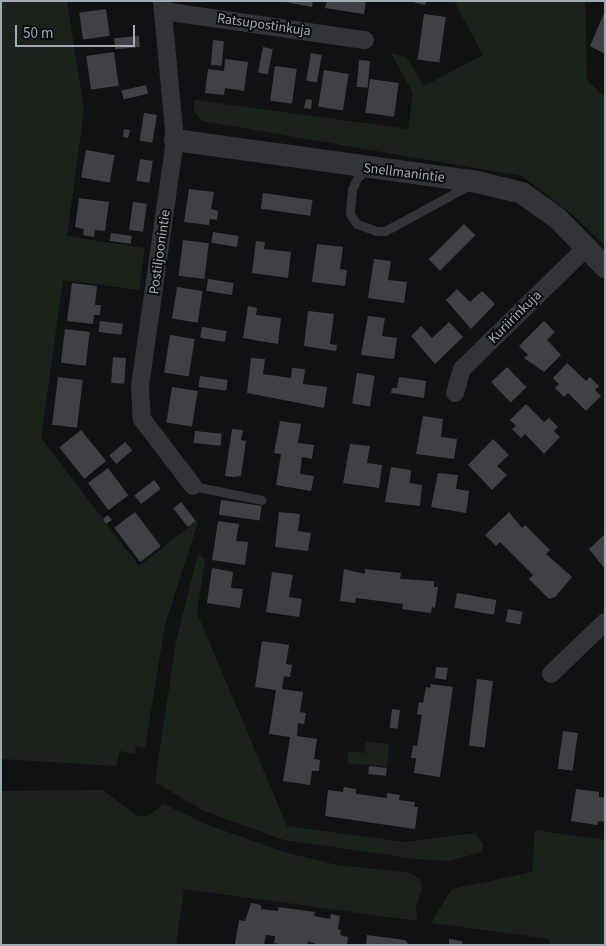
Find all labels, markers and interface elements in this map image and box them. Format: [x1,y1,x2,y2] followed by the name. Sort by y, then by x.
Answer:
[216,10,312,40] street label: Ratsupostinkuja
[18,15,138,47] scale bar
[23,23,53,44] text: 50 m
[362,160,446,186] street label: Snellmanintie
[146,209,174,295] street label: Postiljoonintie
[485,287,545,347] street label: Kuriirinkuja

